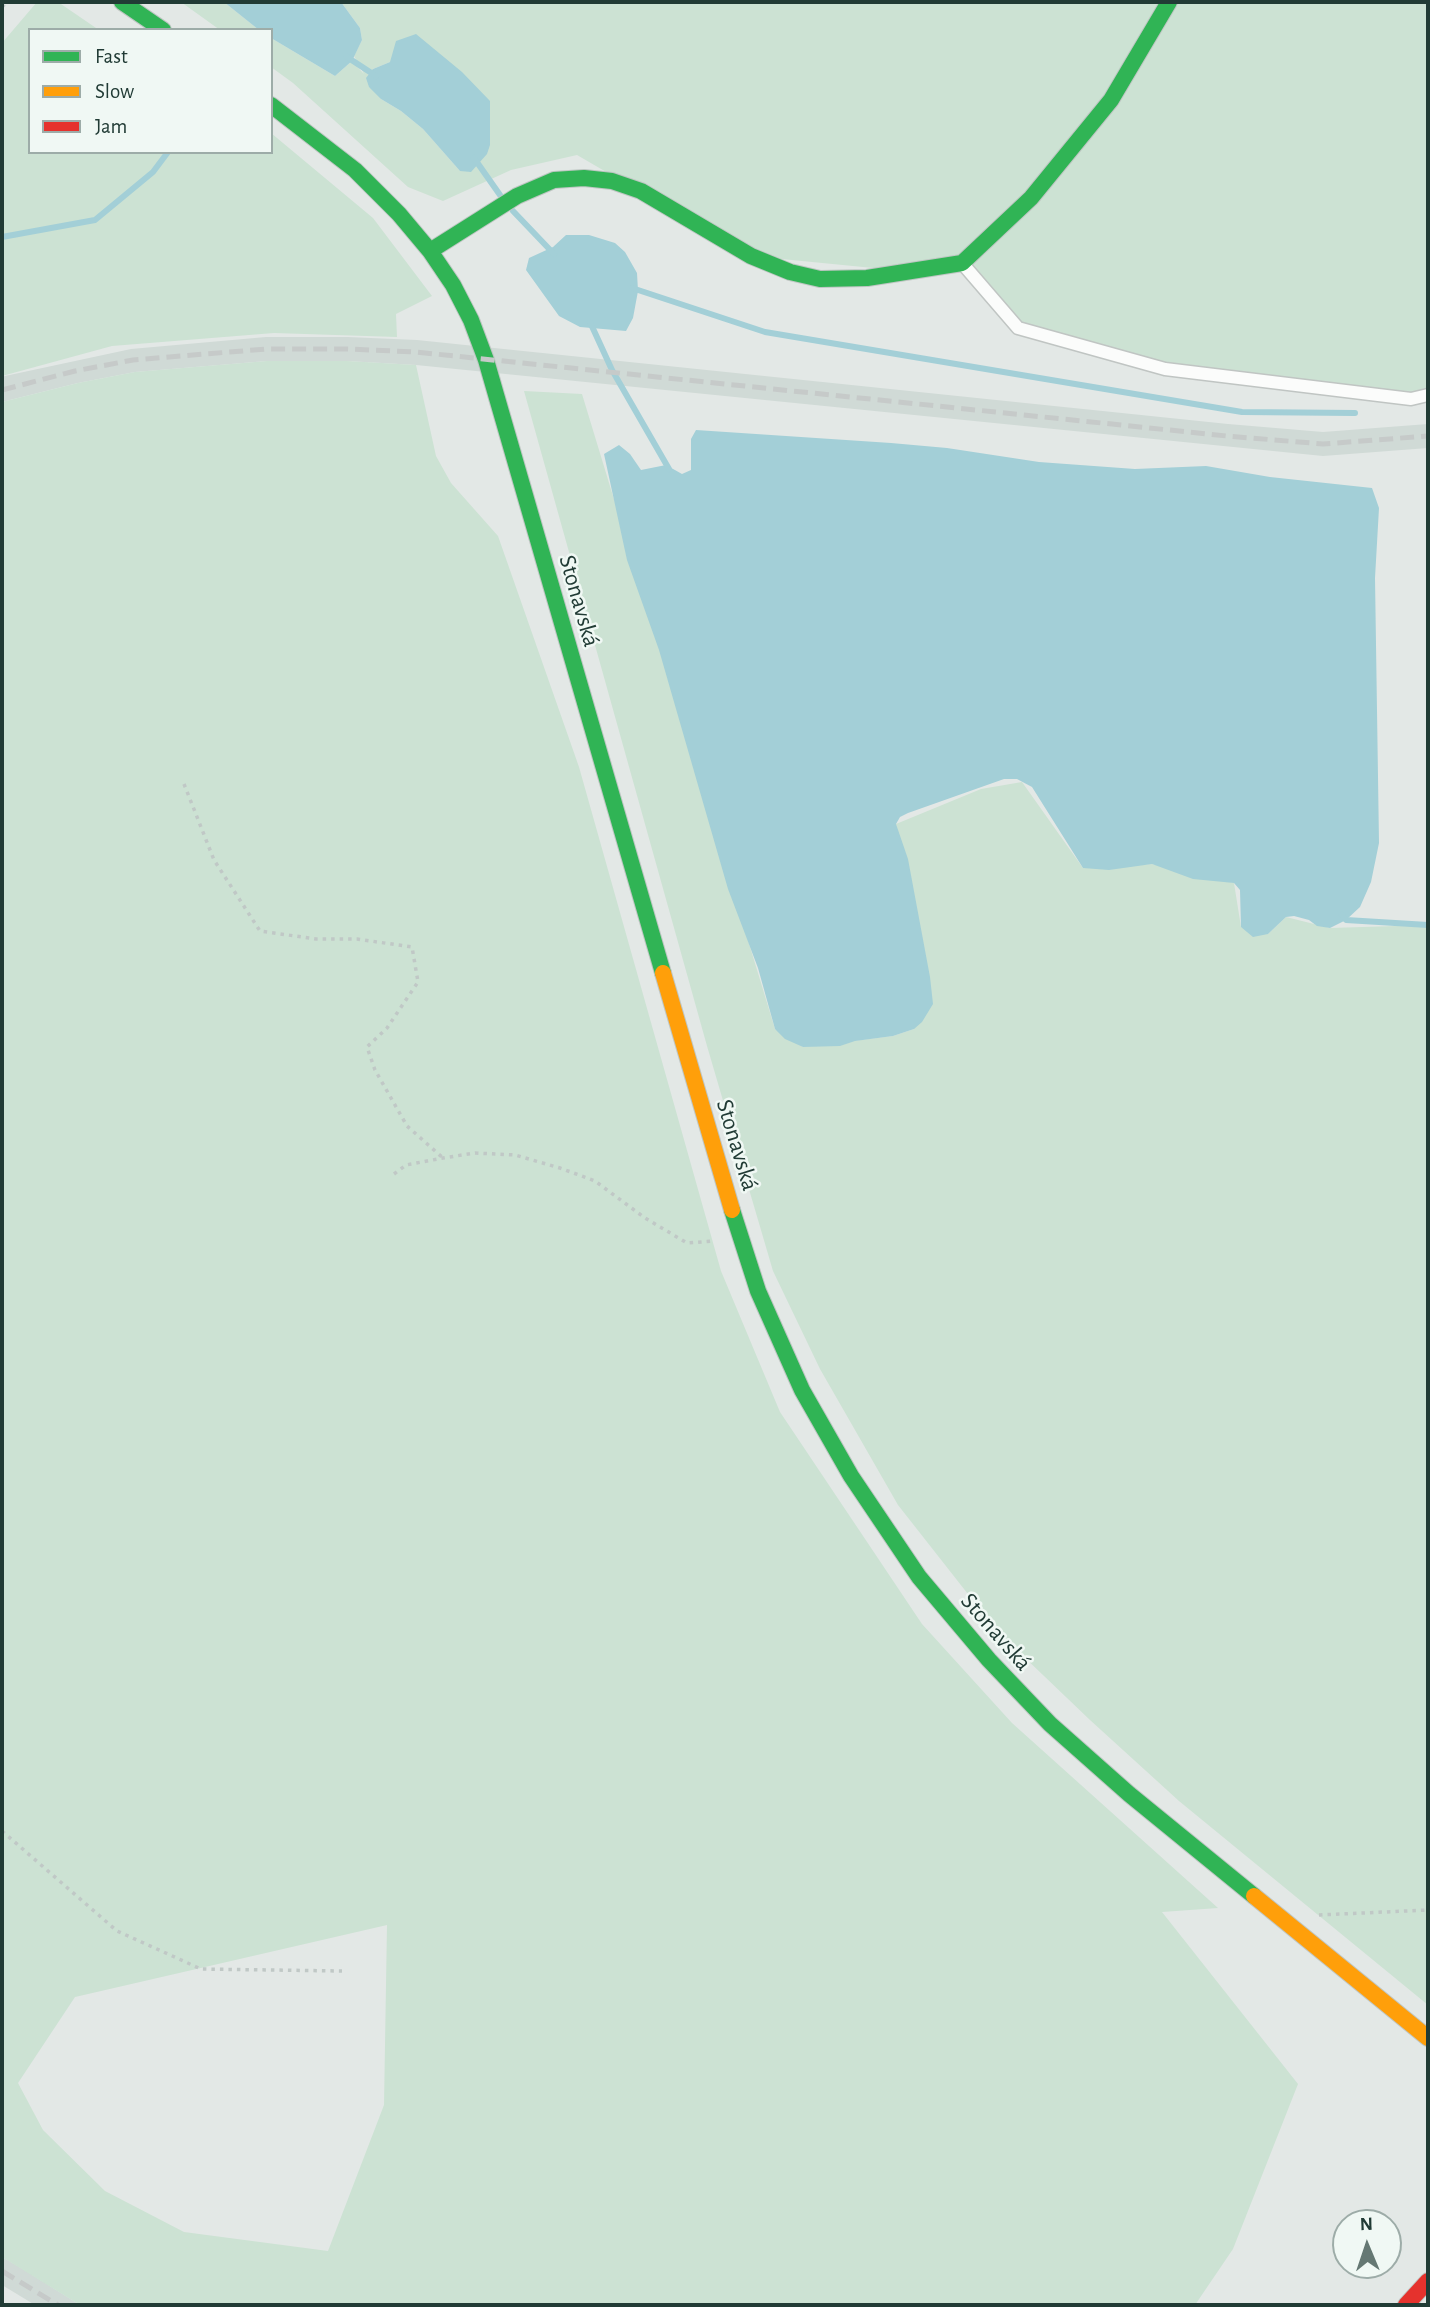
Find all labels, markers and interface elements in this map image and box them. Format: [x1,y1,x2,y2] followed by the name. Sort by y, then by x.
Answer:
[28,28,273,154] legend
[95,46,128,67] text: Fast
[95,81,134,102] text: Slow
[95,116,127,137] text: Jam
[552,552,606,650] street label: Stonavská
[709,1096,765,1194] street label: Stonavská
[954,1587,1038,1677] street label: Stonavská
[1332,2209,1402,2279] north arrow
[1359,2215,1373,2234] text: N

